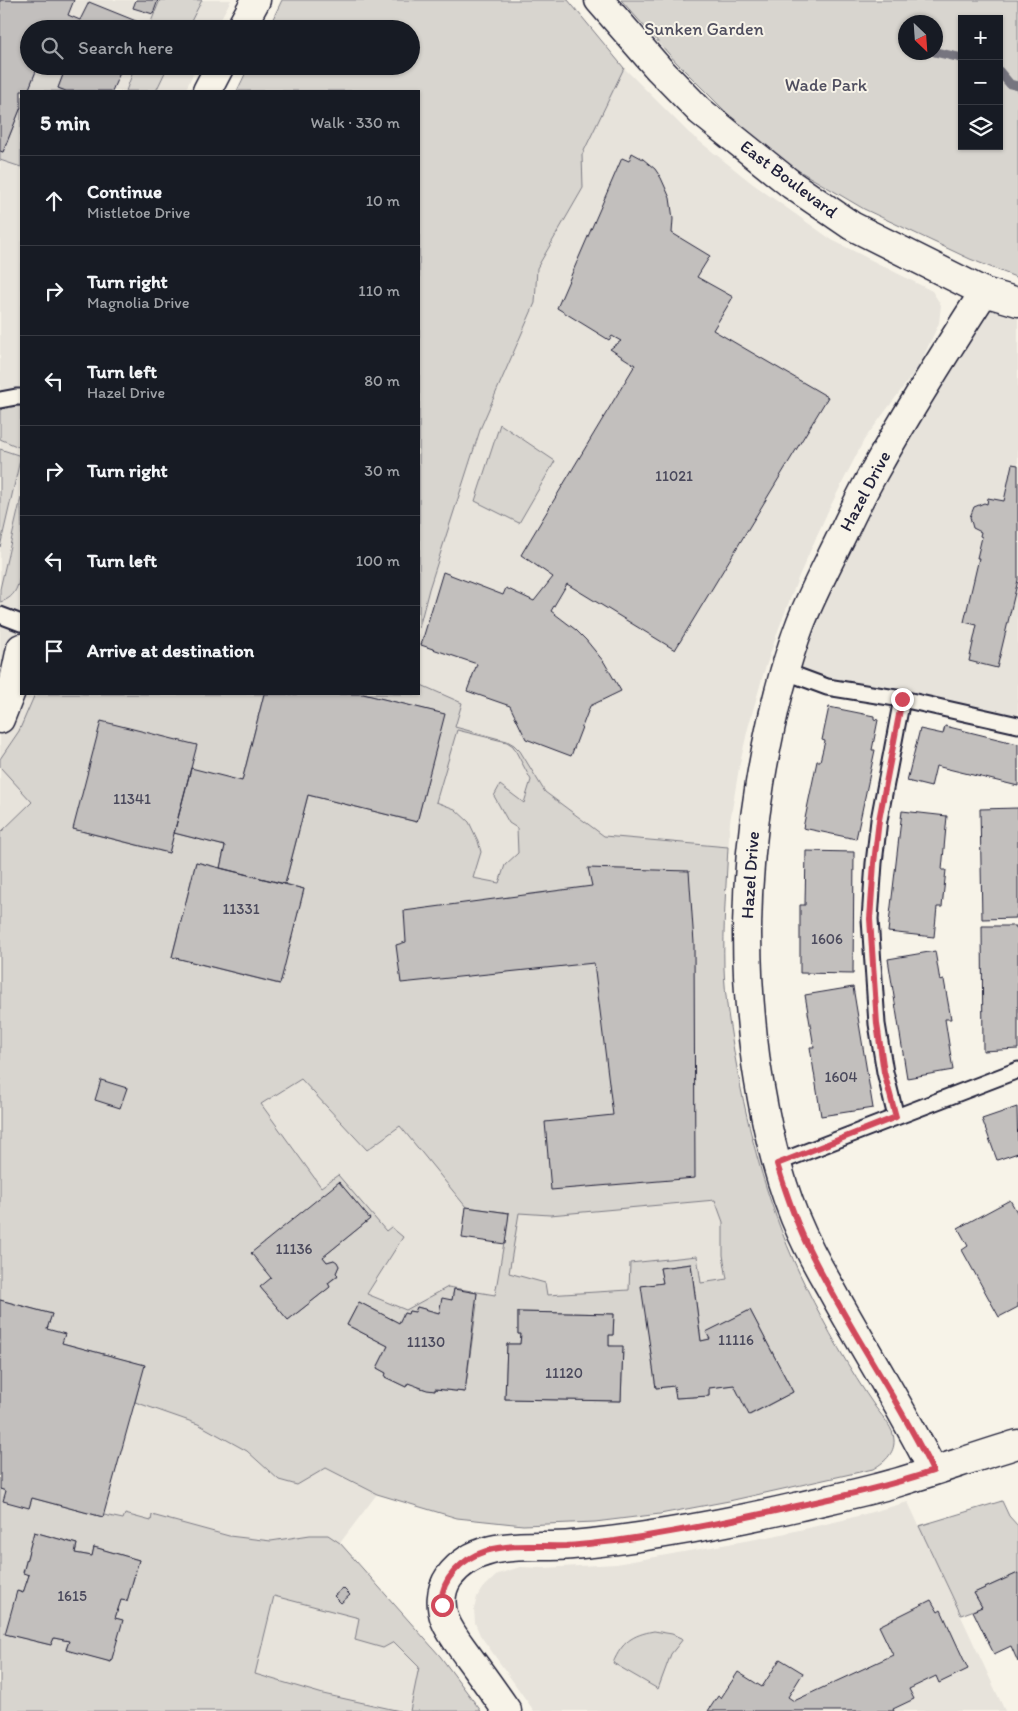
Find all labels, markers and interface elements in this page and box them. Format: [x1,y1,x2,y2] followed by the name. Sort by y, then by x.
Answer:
[898,15,943,60] north arrow
[958,15,1003,150] map controls
[958,15,1003,60] button: +
[644,18,764,40] park label: Sunken Garden
[20,20,420,75] search box
[38,34,66,62] icon: search
[78,36,173,59] text: Search here
[958,60,1003,105] button: −
[785,74,868,96] park label: Wade Park
[958,105,1003,150] button: layers
[40,110,90,135] text: 5 min
[310,113,400,132] text: Walk · 330 m
[736,135,842,223] street label: East Boulevard
[87,180,162,203] text: Continue
[40,187,68,215] icon: ahead
[366,191,400,210] text: 10 m
[87,203,190,222] text: Mistletoe Drive
[87,270,168,293] text: Turn right
[40,277,68,305] icon: right
[358,281,400,300] text: 110 m
[87,293,189,312] text: Magnolia Drive
[87,360,157,383] text: Turn left
[40,367,68,395] icon: left
[364,371,400,390] text: 80 m
[87,383,165,402] text: Hazel Drive
[835,447,895,535] street label: Hazel Drive
[40,457,68,485] icon: right
[87,459,168,482] text: Turn right
[364,461,400,480] text: 30 m
[655,467,693,485] house number: 11021
[40,547,68,575] icon: left
[87,549,157,572] text: Turn left
[356,551,400,570] text: 100 m
[40,637,68,665] icon: arrive
[87,639,254,662] text: Arrive at destination
[891,688,914,711] route end
[113,790,151,808] house number: 11341
[736,830,764,920] street label: Hazel Drive
[222,900,260,918] house number: 11331
[811,930,843,948] house number: 1606
[824,1068,858,1086] house number: 1604
[276,1240,313,1258] house number: 11136
[718,1331,754,1349] house number: 11116
[407,1333,445,1351] house number: 11130
[545,1364,583,1382] house number: 11120
[57,1587,87,1605] house number: 1615
[431,1594,454,1617] route start

